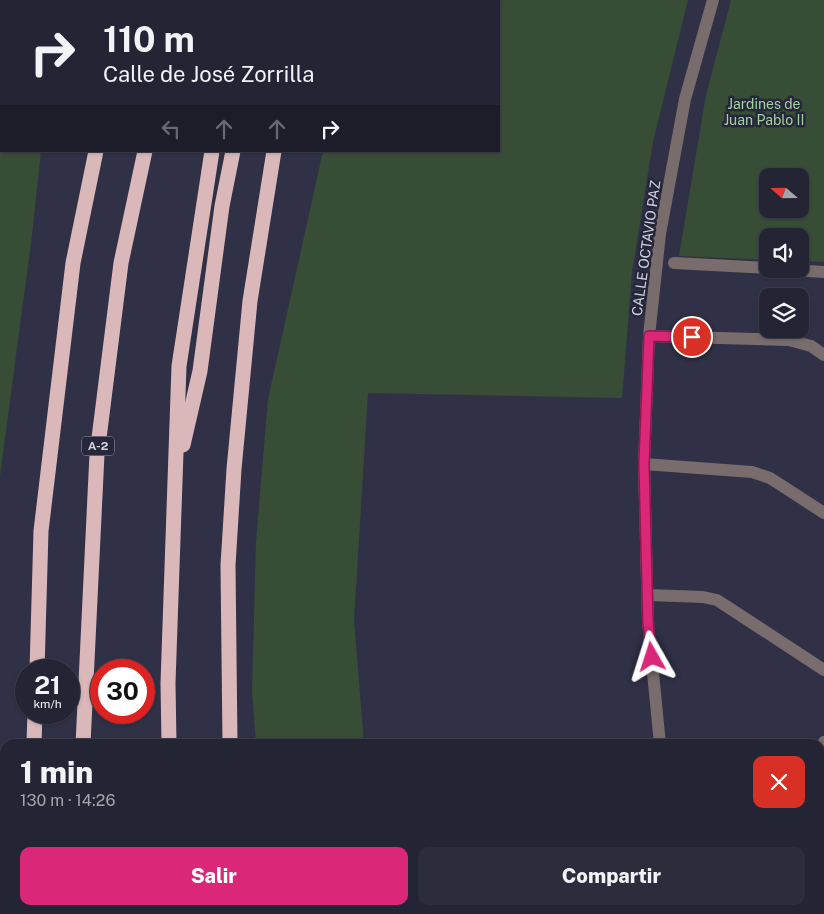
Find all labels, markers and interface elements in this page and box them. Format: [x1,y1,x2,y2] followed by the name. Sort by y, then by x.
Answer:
[103,19,195,60] text: 110 m
[20,20,85,85] icon: right
[103,61,314,87] text: Calle de José Zorrilla
[724,96,804,128] park label: Jardines de Juan Pablo II
[157,115,185,143] icon: left
[210,115,238,143] icon: ahead
[263,115,291,143] icon: ahead
[316,115,344,143] icon: right
[759,168,809,218] north arrow
[759,168,809,338] map controls
[629,179,663,317] street label: CALLE OCTAVIO PAZ
[759,228,809,278] button: sound
[759,288,809,338] button: layers
[671,316,713,358] pin
[678,323,706,351] icon: arrive
[82,436,114,456] road number: A-2
[625,630,677,682] position arrow
[90,659,155,724] speed limit sign: 30
[34,670,61,700] text: 21
[33,697,62,711] text: km/h
[20,754,93,790] text: 1 min
[753,756,805,808] button: close
[20,791,115,810] text: 130 m · 14:26
[20,847,408,905] button: Salir
[418,847,805,905] button: Compartir

